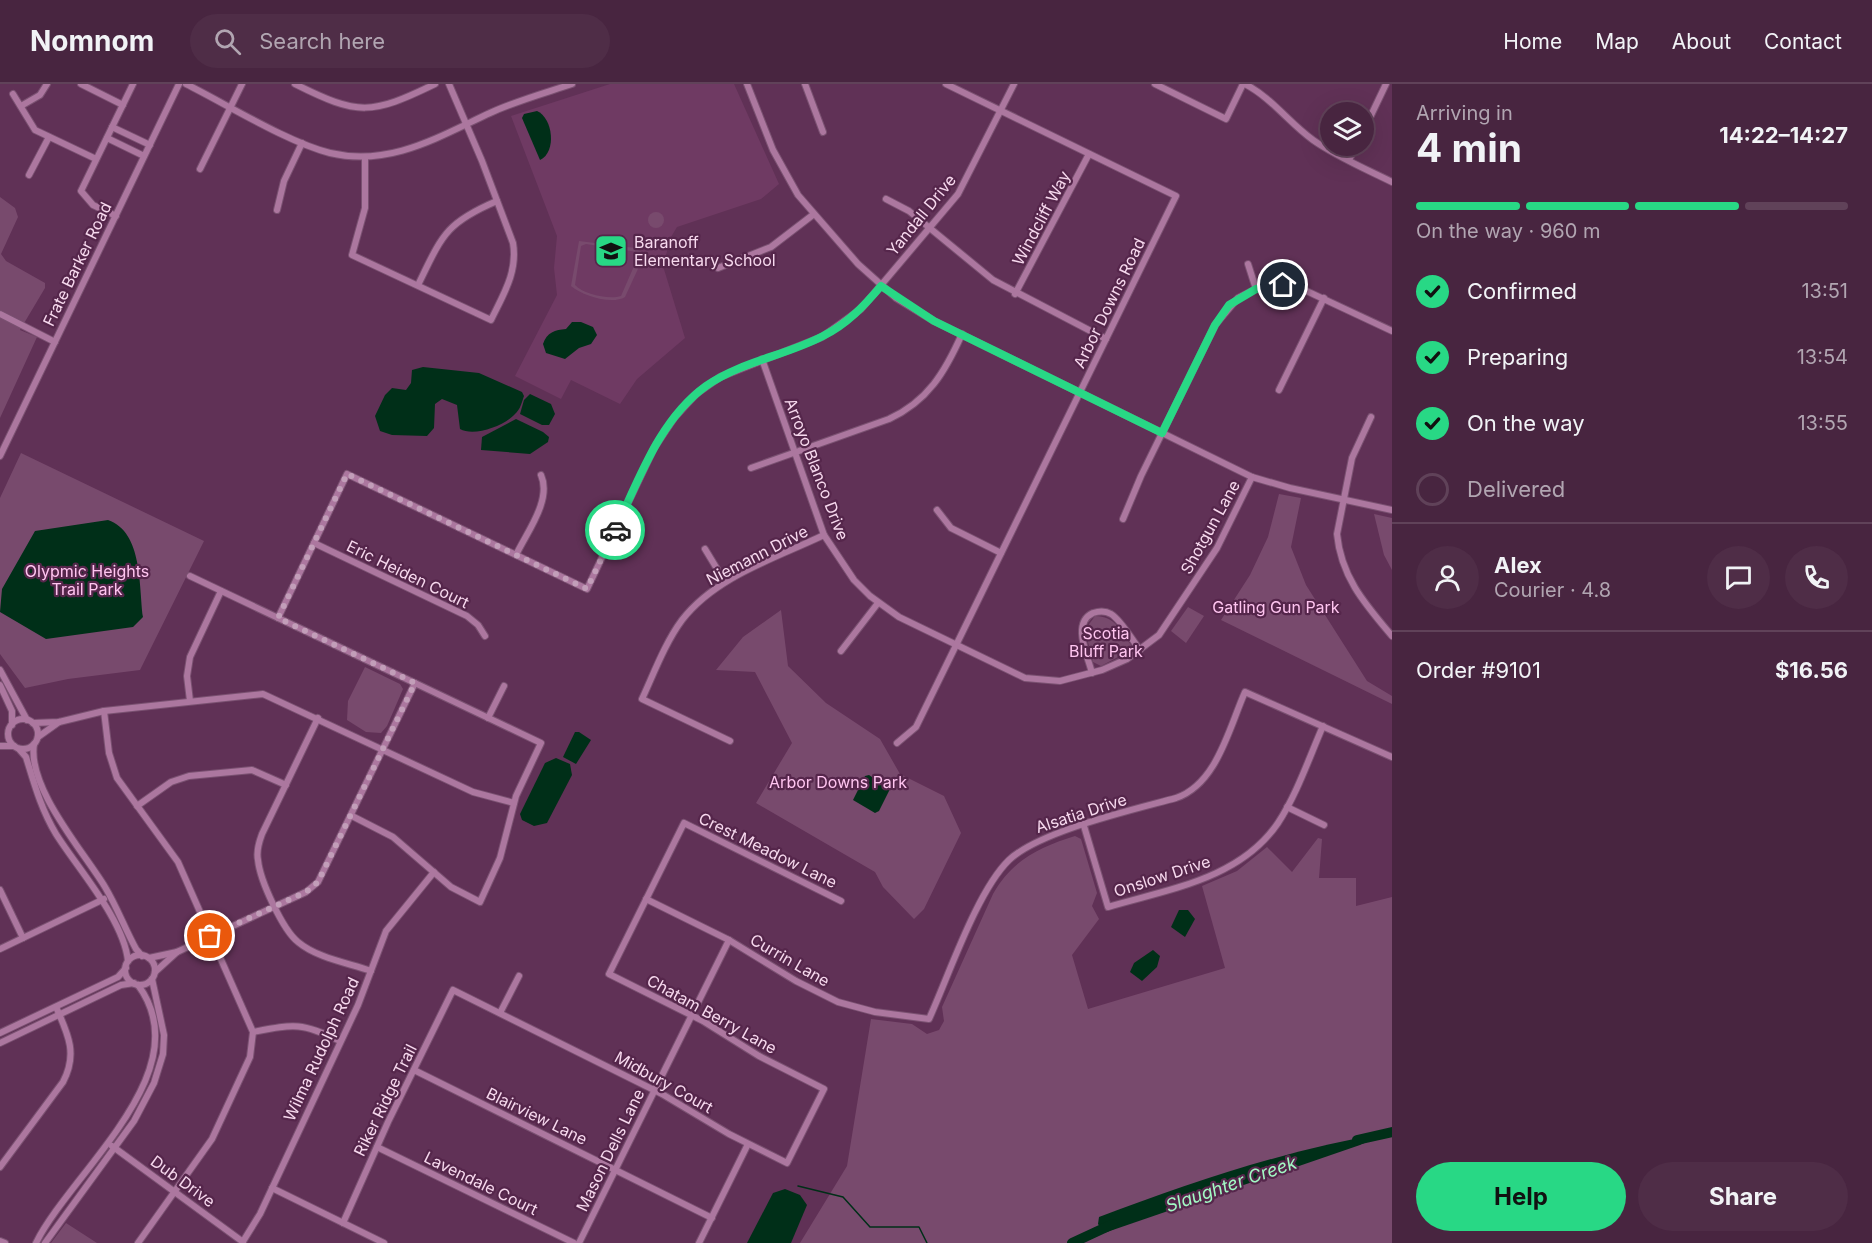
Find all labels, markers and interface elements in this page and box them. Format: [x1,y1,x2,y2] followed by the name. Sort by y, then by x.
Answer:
[190,14,610,68] search box
[30,24,154,58] text: Nomnom
[211,25,244,58] icon: search
[259,28,385,54] text: Search here
[1503,29,1562,54] text: Home
[1595,29,1639,54] text: Map
[1672,29,1731,54] text: About
[1764,29,1842,54] text: Contact
[1416,101,1513,125] text: Arriving in
[1320,102,1374,156] map controls
[1320,102,1374,156] button: layers
[1719,122,1848,148] text: 14:22–14:27
[1416,124,1522,171] text: 4 min
[1008,167,1074,269] street label: Windcliff Way
[882,170,960,260] street label: Yandall Drive
[38,199,116,329] street label: Frate Barker Road
[1416,219,1601,243] text: On the way · 960 m
[634,232,776,270] place label: Baranoff Elementary School
[593,233,629,269] school or university icon: Baranoff Elementary School
[1069,235,1149,371] street label: Arbor Downs Road
[1257,259,1308,310] pin
[1266,268,1299,301] icon: home
[1416,275,1449,308] icon: check
[1467,278,1577,304] text: Confirmed
[1801,279,1848,303] text: 13:51
[1416,341,1449,374] icon: check
[1467,344,1568,370] text: Preparing
[1797,345,1848,369] text: 13:54
[781,395,853,543] street label: Arroyo Blanco Drive
[1416,407,1449,440] icon: check
[1467,410,1585,436] text: On the way
[1797,411,1848,435] text: 13:55
[1176,476,1244,578] street label: Shotgun Lane
[1467,476,1565,502] text: Delivered
[585,500,645,560] courier
[599,514,632,547] icon: car
[703,521,811,589] street label: Niemann Drive
[343,536,473,612] street label: Eric Heiden Court
[1416,546,1479,609] button: person
[1707,546,1770,609] button: chat
[1785,546,1848,609] button: phone
[1494,552,1542,578] text: Alex
[25,561,149,599] park label: Olypmic Heights Trail Park
[1494,578,1611,602] text: Courier · 4.8
[1212,597,1340,617] park label: Gatling Gun Park
[1069,623,1143,661] park label: Scotia Bluff Park
[1416,657,1541,683] text: Order #9101
[1775,657,1848,683] text: $16.56
[769,772,907,792] park label: Arbor Downs Park
[1033,789,1129,837] street label: Alsatia Drive
[696,808,840,892] street label: Crest Meadow Lane
[1111,851,1213,901] street label: Onslow Drive
[184,910,235,961] pin
[193,919,226,952] icon: bag
[747,929,833,991] street label: Currin Lane
[643,970,781,1058] street label: Chatam Berry Lane
[279,974,363,1124] street label: Wilma Rudolph Road
[349,1041,421,1159] street label: Riker Ridge Trail
[611,1047,717,1117] street label: Midbury Court
[483,1083,591,1149] street label: Blairview Lane
[572,1085,648,1215] street label: Mason Dells Lane
[421,1147,541,1219] street label: Lavendale Court
[147,1151,219,1211] street label: Dub Drive
[1163,1151,1300,1216] water label: Slaughter Creek
[1416,1162,1626,1231] button: Help
[1638,1162,1848,1231] button: Share

